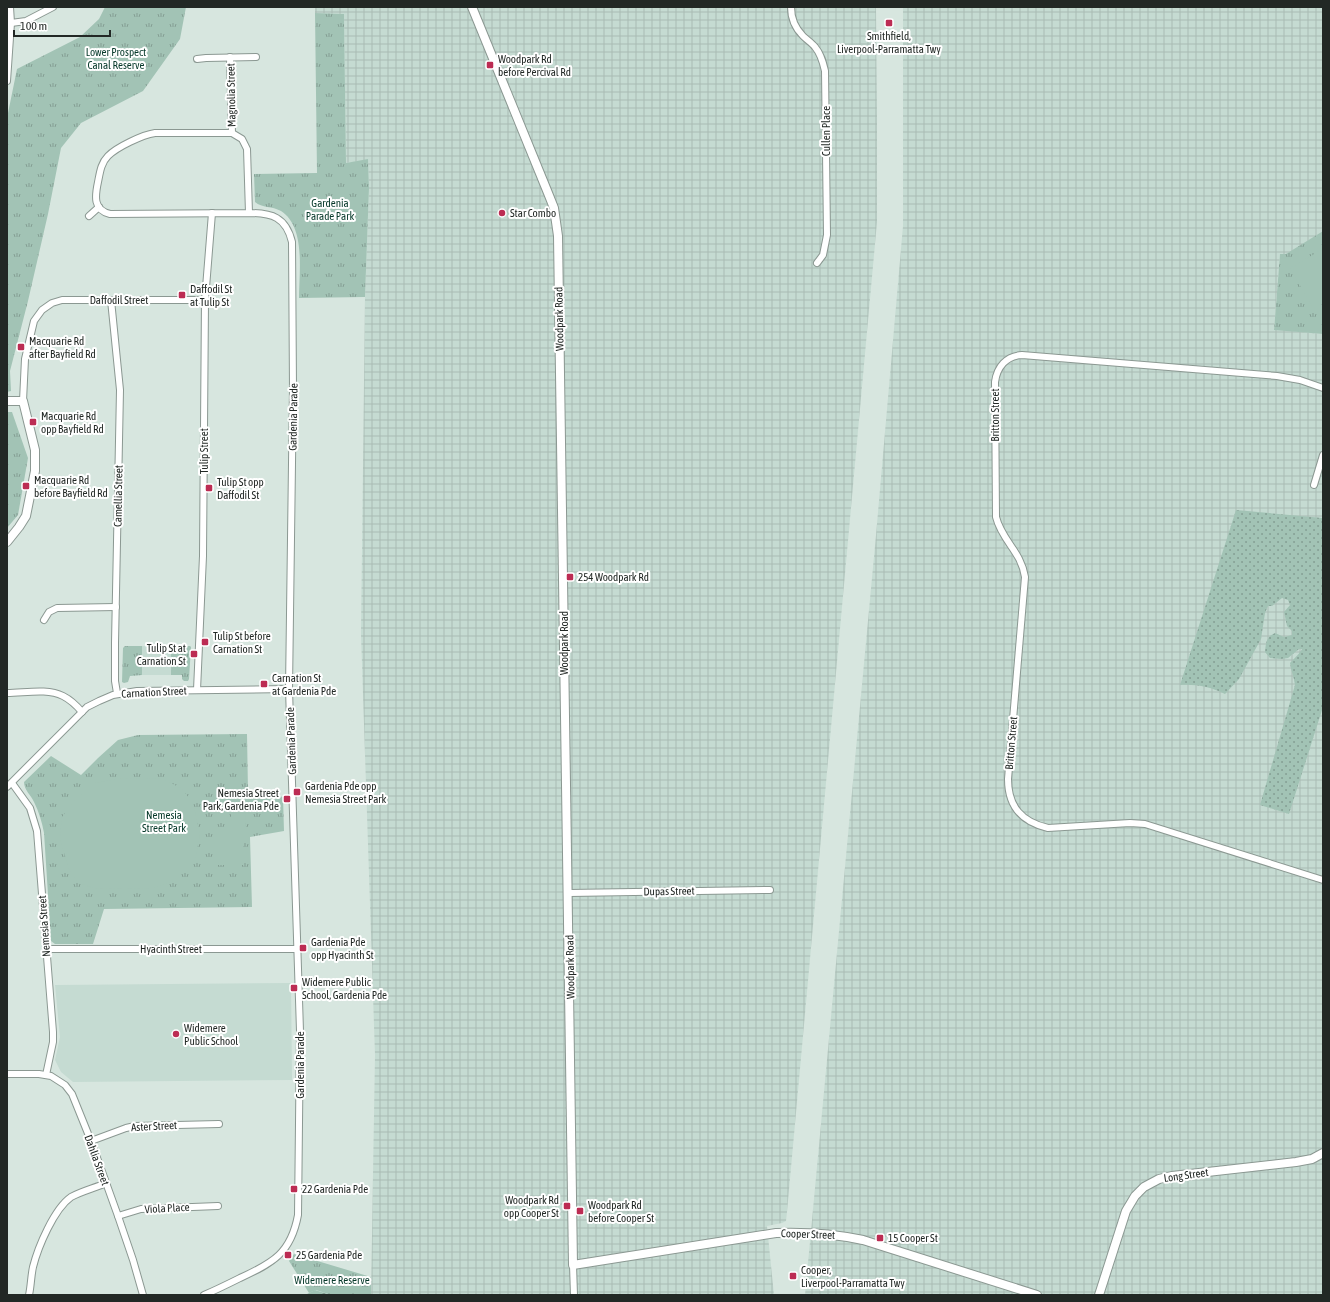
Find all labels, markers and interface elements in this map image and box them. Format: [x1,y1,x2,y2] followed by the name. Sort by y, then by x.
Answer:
[14,12,110,38] scale bar
[884,18,894,28] marker: Smithfield, Liverpool-Parramatta Twy
[20,19,47,33] text: 100 m
[837,30,941,55] place label: Smithfield, Liverpool-Parramatta Twy
[86,46,146,71] park label: Lower Prospect Canal Reserve
[498,53,571,78] place label: Woodpark Rd before Percival Rd
[485,60,495,70] marker: Woodpark Rd before Percival Rd
[224,63,238,127] street label: Magnolia Street
[820,106,832,156] street label: Cullen Place
[306,197,354,222] park label: Gardenia Parade Park
[510,207,556,219] place label: Star Combo
[497,208,507,218] marker: Star Combo
[190,283,232,308] place label: Daffodil St at Tulip St
[552,287,566,351] street label: Woodpark Road
[177,290,187,300] marker: Daffodil St at Tulip St
[90,294,148,306] street label: Daffodil Street
[29,335,96,360] place label: Macquarie Rd after Bayfield Rd
[16,342,26,352] marker: Macquarie Rd after Bayfield Rd
[286,383,300,451] street label: Gardenia Parade
[989,388,1001,442] street label: Britton Street
[41,410,104,435] place label: Macquarie Rd opp Bayfield Rd
[28,417,38,427] marker: Macquarie Rd opp Bayfield Rd
[198,428,210,474] street label: Tulip Street
[111,465,125,527] street label: Camellia Street
[34,474,108,499] place label: Macquarie Rd before Bayfield Rd
[217,476,264,501] place label: Tulip St opp Daffodil St
[21,481,31,491] marker: Macquarie Rd before Bayfield Rd
[204,483,214,493] marker: Tulip St opp Daffodil St
[578,571,649,583] place label: 254 Woodpark Rd
[565,572,575,582] marker: 254 Woodpark Rd
[558,611,570,675] street label: Woodpark Road
[213,630,271,655] place label: Tulip St before Carnation St
[200,637,210,647] marker: Tulip St before Carnation St
[137,642,186,667] place label: Tulip St at Carnation St
[189,649,199,659] marker: Tulip St at Carnation St
[272,672,336,697] place label: Carnation St at Gardenia Pde
[259,679,269,689] marker: Carnation St at Gardenia Pde
[121,684,187,700] street label: Carnation Street
[284,707,298,775] street label: Gardenia Parade
[1003,716,1019,770] street label: Britton Street
[305,780,387,805] place label: Gardenia Pde opp Nemesia Street Park
[203,787,279,812] place label: Nemesia Street Park, Gardenia Pde
[292,787,302,797] marker: Gardenia Pde opp Nemesia Street Park
[282,794,292,804] marker: Nemesia Street Park, Gardenia Pde
[142,809,186,834] park label: Nemesia Street Park
[643,885,695,897] street label: Dupas Street
[36,895,52,957] street label: Nemesia Street
[563,935,577,999] street label: Woodpark Road
[311,936,374,961] place label: Gardenia Pde opp Hyacinth St
[140,943,202,955] street label: Hyacinth Street
[298,943,308,953] marker: Gardenia Pde opp Hyacinth St
[302,976,387,1001] place label: Widemere Public School, Gardenia Pde
[289,983,299,993] marker: Widemere Public School, Gardenia Pde
[184,1022,238,1047] place label: Widemere Public School
[171,1029,181,1039] marker: Widemere Public School
[294,1031,306,1099] street label: Gardenia Parade
[131,1119,177,1133] street label: Aster Street
[82,1133,112,1187] street label: Dahlia Street
[1163,1166,1209,1184] street label: Long Street
[302,1183,368,1195] place label: 22 Gardenia Pde
[289,1184,299,1194] marker: 22 Gardenia Pde
[504,1194,559,1219] place label: Woodpark Rd opp Cooper St
[588,1199,654,1224] place label: Woodpark Rd before Cooper St
[144,1201,190,1215] street label: Viola Place
[562,1201,572,1211] marker: Woodpark Rd opp Cooper St
[575,1206,585,1216] marker: Woodpark Rd before Cooper St
[781,1227,835,1241] street label: Cooper Street
[888,1232,938,1244] place label: 15 Cooper St
[875,1233,885,1243] marker: 15 Cooper St
[296,1249,362,1261] place label: 25 Gardenia Pde
[283,1250,293,1260] marker: 25 Gardenia Pde
[801,1264,905,1289] place label: Cooper, Liverpool-Parramatta Twy
[788,1271,798,1281] marker: Cooper, Liverpool-Parramatta Twy
[294,1274,370,1286] park label: Widemere Reserve

